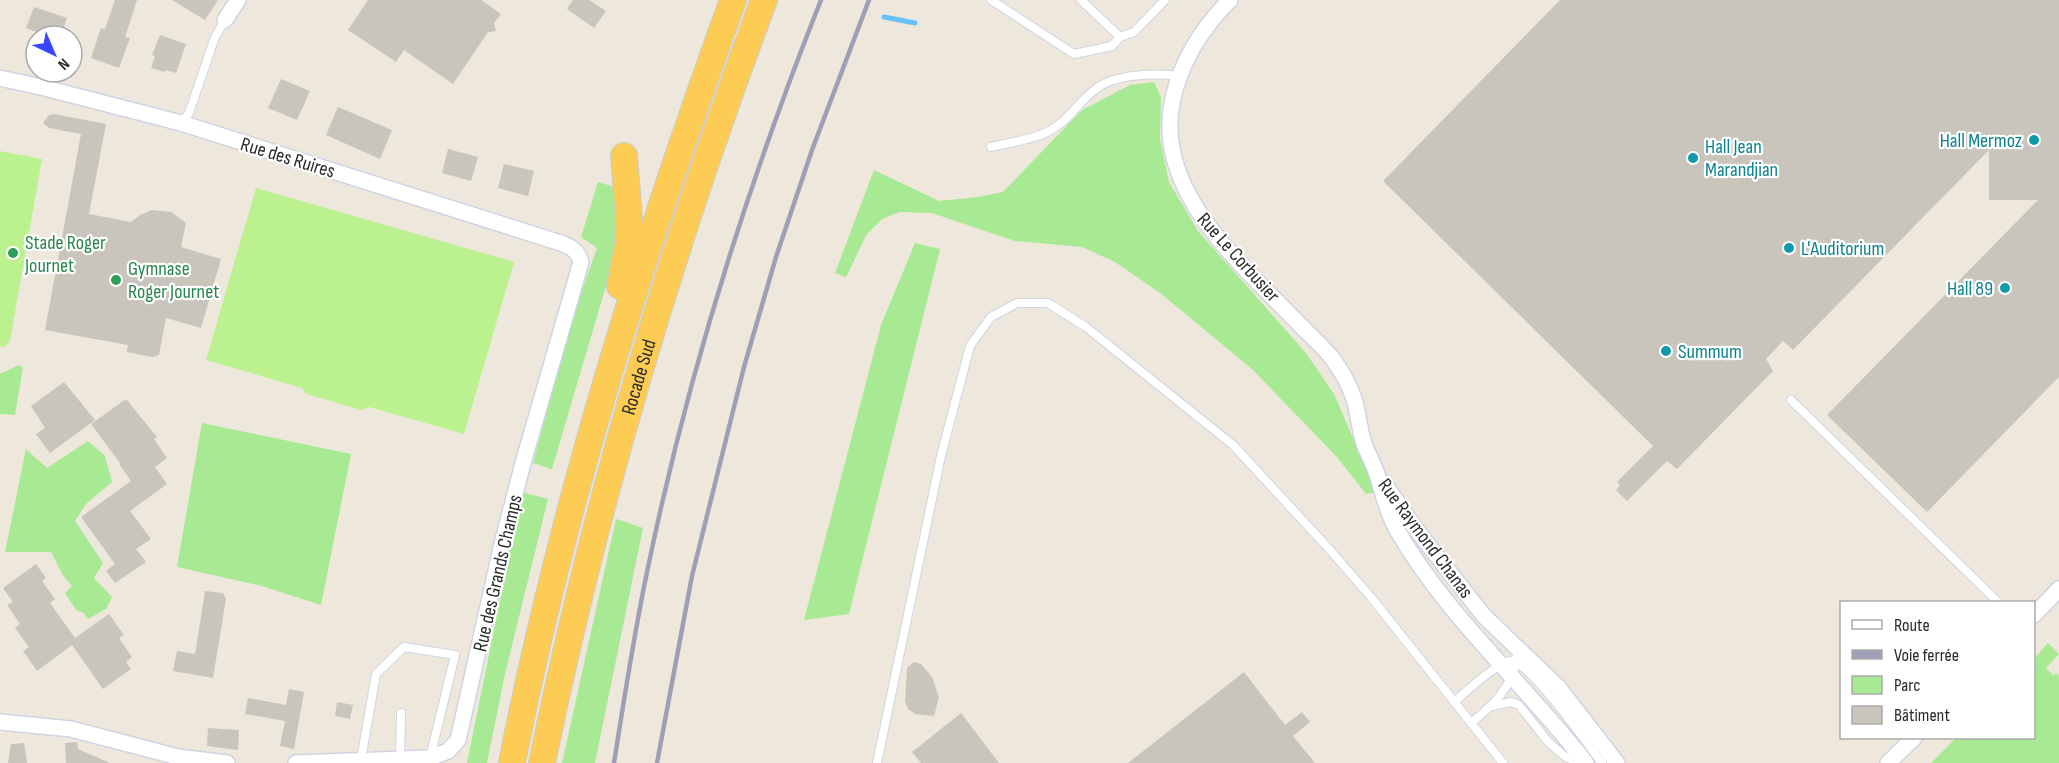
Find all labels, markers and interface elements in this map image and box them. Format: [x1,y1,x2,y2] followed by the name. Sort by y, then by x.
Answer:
[24,24,84,84] north arrow
[54,54,73,74] text: N
[1940,129,2022,153] place label: Hall Mermoz
[238,132,338,184] street label: Rue des Ruires
[2027,133,2041,147] marker: Hall Mermoz
[1705,135,1778,182] place label: Hall Jean Marandjian
[1686,151,1700,165] marker: Hall Jean Marandjian
[1192,208,1285,308] street label: Rue Le Corbusier
[24,231,106,278] place label: Stade Roger Journet
[1801,237,1884,261] place label: L'Auditorium
[1782,241,1796,255] marker: L'Auditorium
[6,246,20,260] marker: Stade Roger Journet
[128,257,219,304] place label: Gymnase Roger Journet
[109,273,123,287] marker: Gymnase Roger Journet
[1947,277,1993,301] place label: Hall 89
[1998,281,2012,295] marker: Hall 89
[617,337,662,418] street label: Rocade Sud
[1678,340,1742,364] place label: Summum
[1659,344,1673,358] marker: Summum
[1372,474,1478,603] street label: Rue Raymond Chanas
[468,492,528,654] street label: Rue des Grands Champs
[1840,601,2035,739] legend
[1894,615,1930,636] text: Route
[1894,645,1959,666] text: Voie ferrée
[1894,675,1920,696] text: Parc
[1894,705,1950,726] text: Bâtiment

